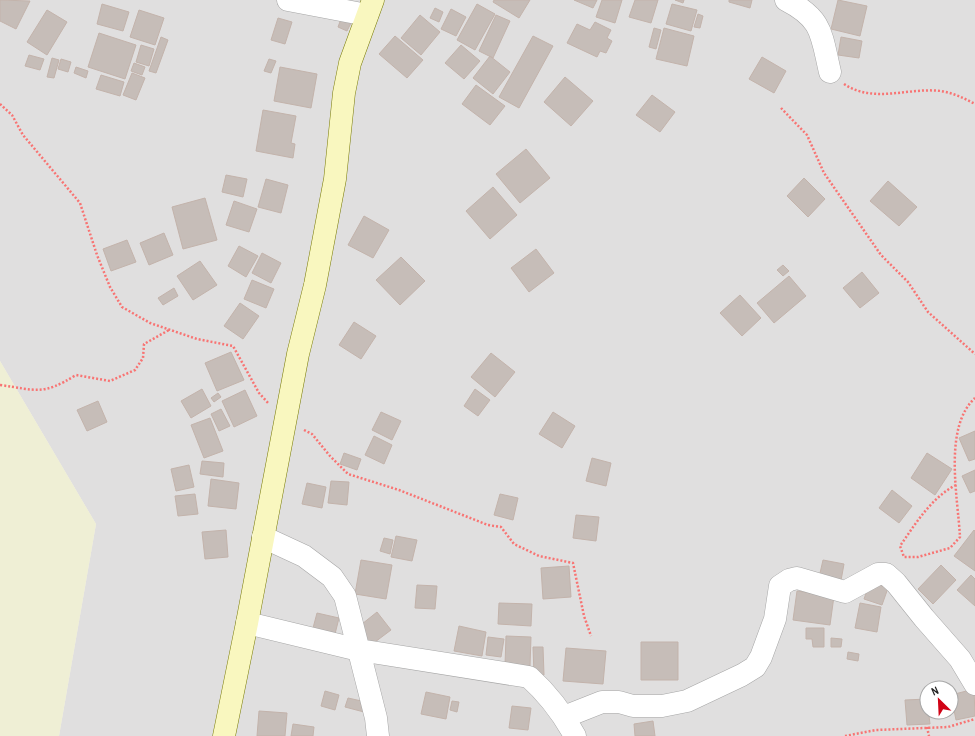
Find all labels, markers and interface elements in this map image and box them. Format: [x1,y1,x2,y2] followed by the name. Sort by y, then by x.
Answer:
[919,680,959,720] north arrow
[929,683,941,699] text: N

